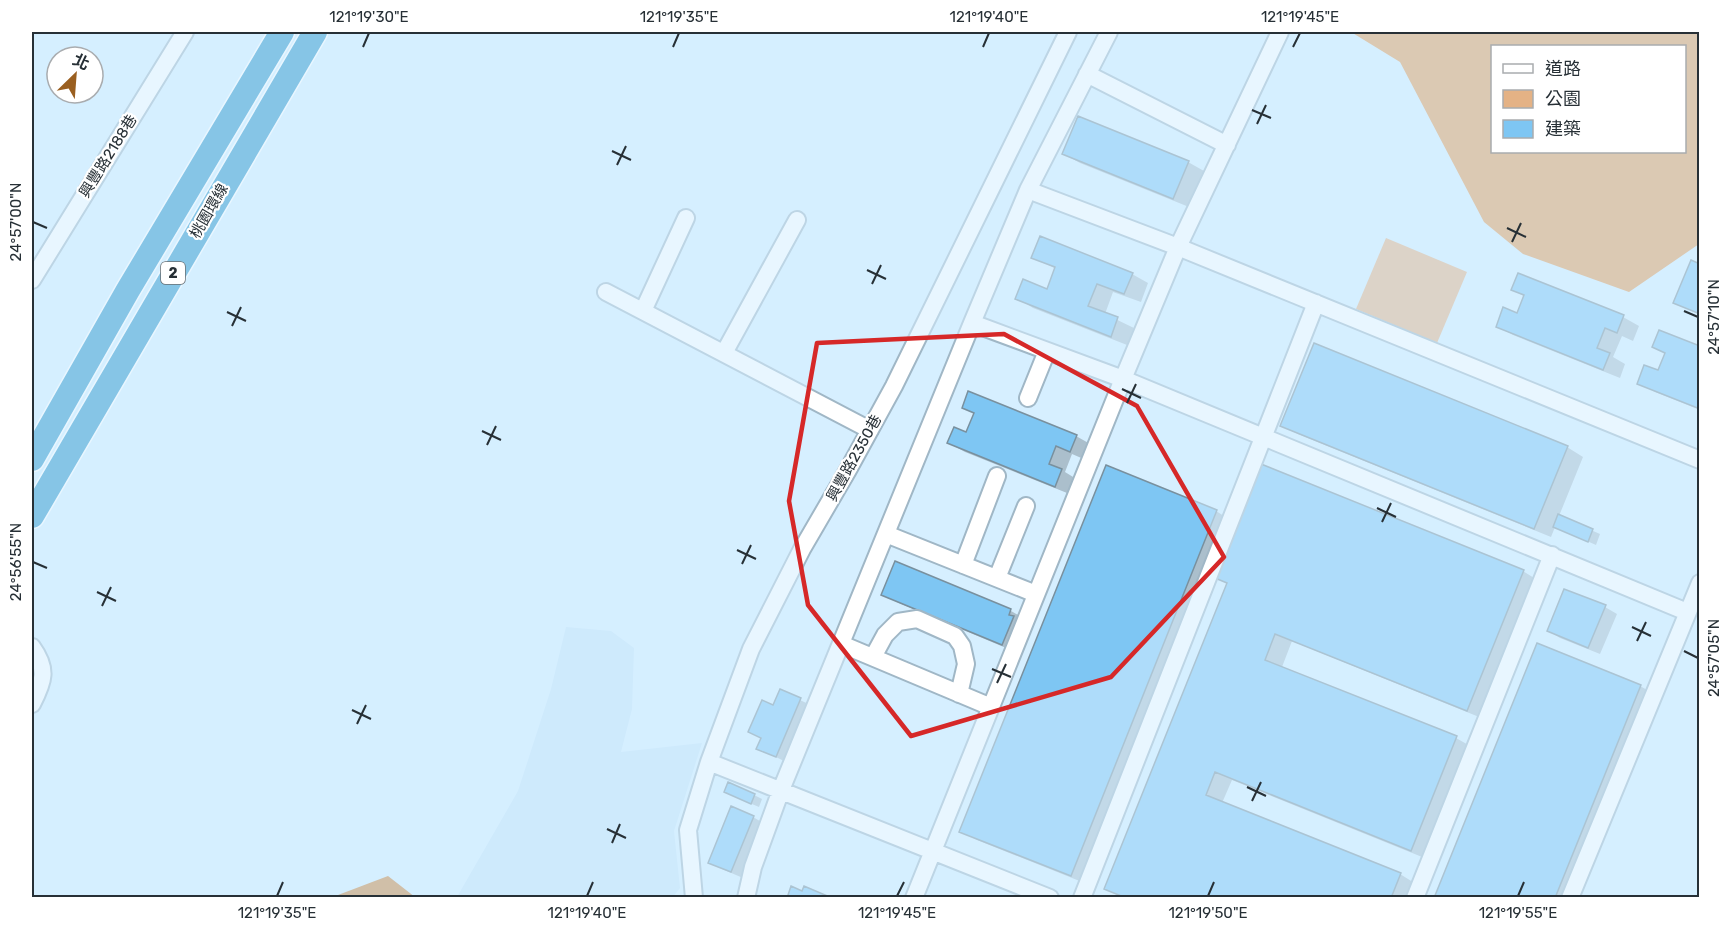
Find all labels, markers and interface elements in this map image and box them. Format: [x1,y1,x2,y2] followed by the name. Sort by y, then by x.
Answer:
[329,8,409,26] text: 121°19'30"E
[640,8,718,26] text: 121°19'35"E
[950,8,1028,26] text: 121°19'40"E
[1261,8,1339,26] text: 121°19'45"E
[45,45,105,105] north arrow
[1491,45,1686,153] legend
[70,50,92,74] text: 北
[1545,58,1581,80] text: 道路
[1545,88,1581,110] text: 公園
[75,111,141,201] street label: 興豐路2188巷
[1545,118,1581,140] text: 建築
[186,181,232,241] street label: 桃園環線
[7,183,25,261] text: 24°57'00"N
[161,262,185,284] road number: 2
[1705,279,1723,355] text: 24°57'10"N
[823,412,885,504] street label: 興豐路2350巷
[7,523,25,601] text: 24°56'55"N
[1705,619,1723,697] text: 24°57'05"N
[238,904,316,922] text: 121°19'35"E
[548,904,626,922] text: 121°19'40"E
[858,904,936,922] text: 121°19'45"E
[1168,904,1248,922] text: 121°19'50"E
[1479,904,1557,922] text: 121°19'55"E

